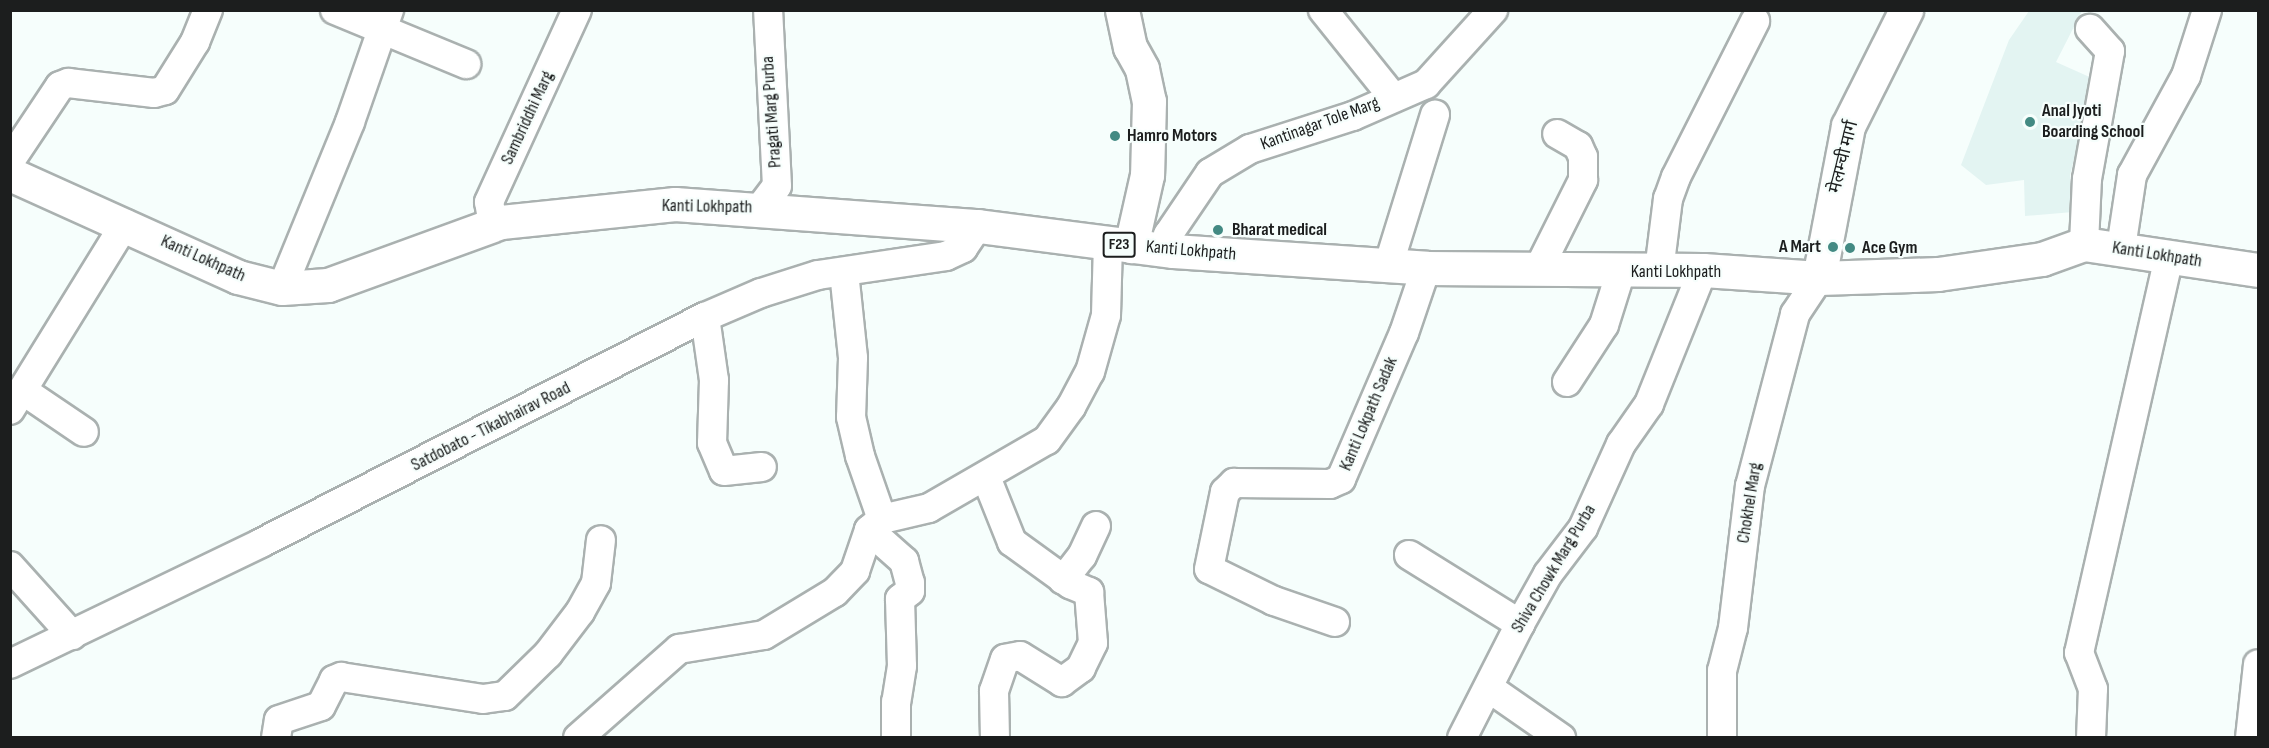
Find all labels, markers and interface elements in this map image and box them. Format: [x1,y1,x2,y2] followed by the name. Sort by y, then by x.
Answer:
[757,55,787,169] street label: Pragati Marg Purba
[497,68,559,168] street label: Sambriddhi Marg
[1258,93,1382,155] street label: Kantinagar Tole Marg
[2042,101,2144,144] place label: Anal Jyoti Boarding School
[2023,115,2037,129] marker: Anal Jyoti Boarding School
[1825,119,1863,195] street label: मेलम्ची मार्ग
[1127,125,1217,147] place label: Hamro Motors
[1108,129,1122,143] marker: Hamro Motors
[662,195,752,219] street label: Kanti Lokhpath
[1232,219,1327,241] place label: Bharat medical
[1209,221,1227,239] marker: Bharat medical
[157,231,249,287] street label: Kanti Lokhpath
[1102,232,1136,258] road number: F23
[1145,236,1237,266] street label: Kanti Lokhpath
[1779,236,1821,258] place label: A Mart
[1862,237,1917,259] place label: Ace Gym
[2111,237,2203,273] street label: Kanti Lokhpath
[1826,240,1840,254] marker: A Mart
[1843,241,1857,255] marker: Ace Gym
[1631,261,1721,283] street label: Kanti Lokhpath
[1335,354,1403,474] street label: Kanti Lokpath Sadak
[408,377,574,477] street label: Satdobato - Tikabhairav Road
[1733,461,1767,545] street label: Chokhel Marg
[1507,501,1601,637] street label: Shiva Chowk Marg Purba

